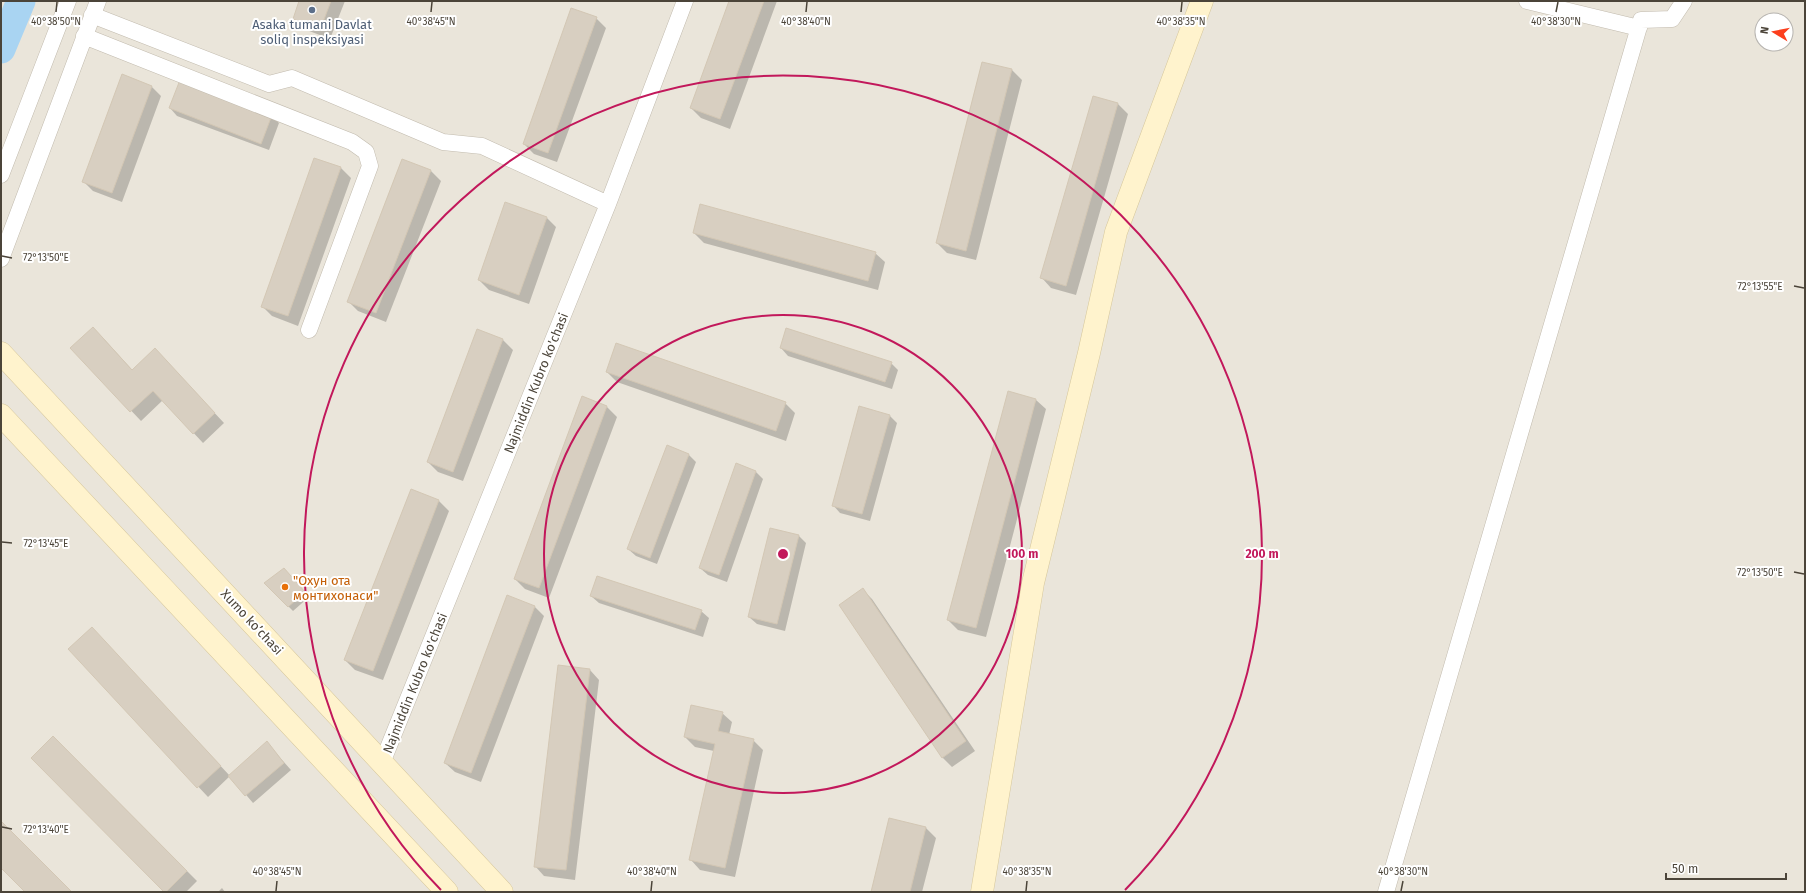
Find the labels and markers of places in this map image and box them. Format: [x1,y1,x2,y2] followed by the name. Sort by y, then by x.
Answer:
[307,5,317,15] marker: Asaka tumani Davlat soliq inspeksiyasi
[252,17,372,47] place label: Asaka tumani Davlat soliq inspeksiyasi
[776,547,790,561] centre of rings
[293,573,378,603] place label: "Охун ота монтихонаси"
[280,582,290,592] marker: "Охун ота монтихонаси"

